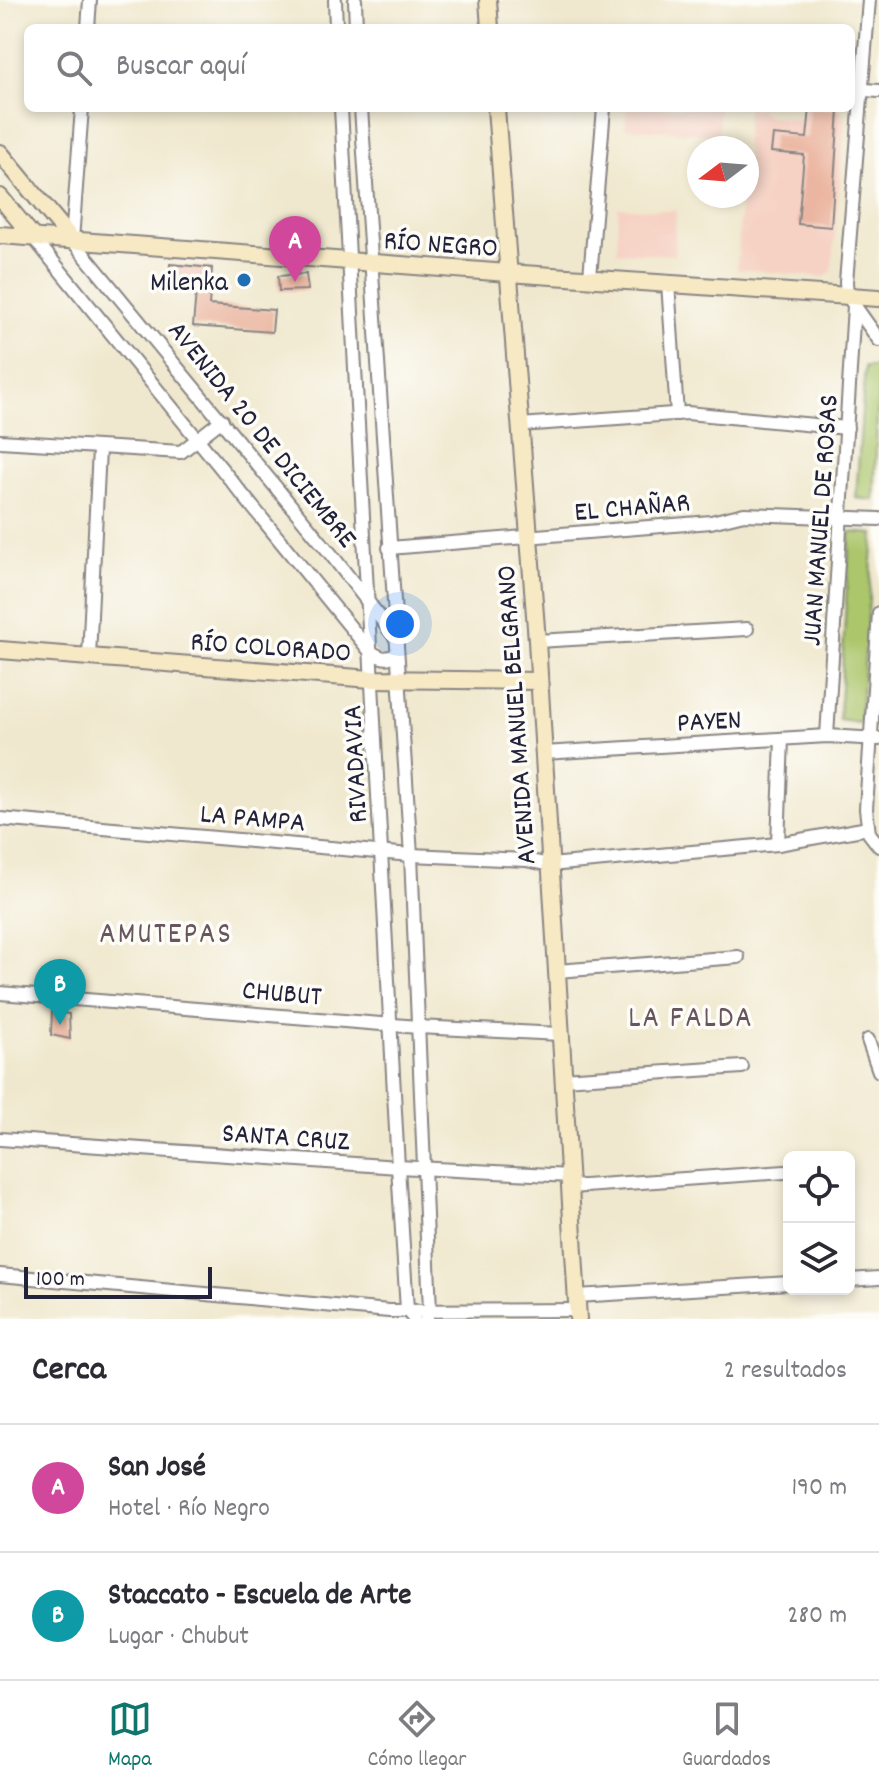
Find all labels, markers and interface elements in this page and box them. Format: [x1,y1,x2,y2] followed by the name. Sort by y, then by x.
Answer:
[24,24,855,112] search box
[52,46,96,90] icon: search
[116,47,246,90] text: Buscar aquí
[687,136,759,208] north arrow
[269,216,321,282] pin: A
[382,223,499,271] street label: RÍO NEGRO
[150,265,229,305] place label: Milenka
[235,271,253,289] marker: Milenka
[156,314,365,559] street label: AVENIDA 20 DE DICIEMBRE
[794,393,852,647] street label: JUAN MANUEL DE ROSAS
[573,485,692,535] street label: EL CHAÑAR
[489,564,549,866] street label: AVENIDA MANUEL BELGRANO
[380,604,420,644] your location
[189,624,352,676] street label: RÍO COLORADO
[676,702,743,746] street label: PAYEN
[335,704,381,824] street label: RIVADAVIA
[198,796,307,846] street label: LA PAMPA
[99,915,233,958] district label: AMUTEPAS
[34,959,86,1025] pin: B
[240,973,323,1019] street label: CHUBUT
[628,999,754,1042] district label: LA FALDA
[221,1116,351,1164] street label: SANTA CRUZ
[783,1151,855,1295] map controls
[783,1151,855,1223] button: locate
[783,1223,855,1295] button: layers
[24,1263,212,1299] scale bar
[36,1265,85,1296] text: 100 m
[32,1347,106,1396] text: Cerca
[724,1353,847,1390] text: 2 resultados
[108,1448,206,1491] text: San José
[51,1470,65,1507] text: A
[791,1470,847,1507] text: 190 m
[108,1491,270,1528] text: Hotel · Río Negro
[108,1576,411,1619] text: Staccato - Escuela de Arte
[52,1598,64,1635] text: B
[787,1598,847,1635] text: 280 m
[108,1619,249,1656] text: Lugar · Chubut
[108,1697,152,1776] tab: Mapa
[368,1697,466,1776] tab: Cómo llegar
[682,1697,771,1776] tab: Guardados

